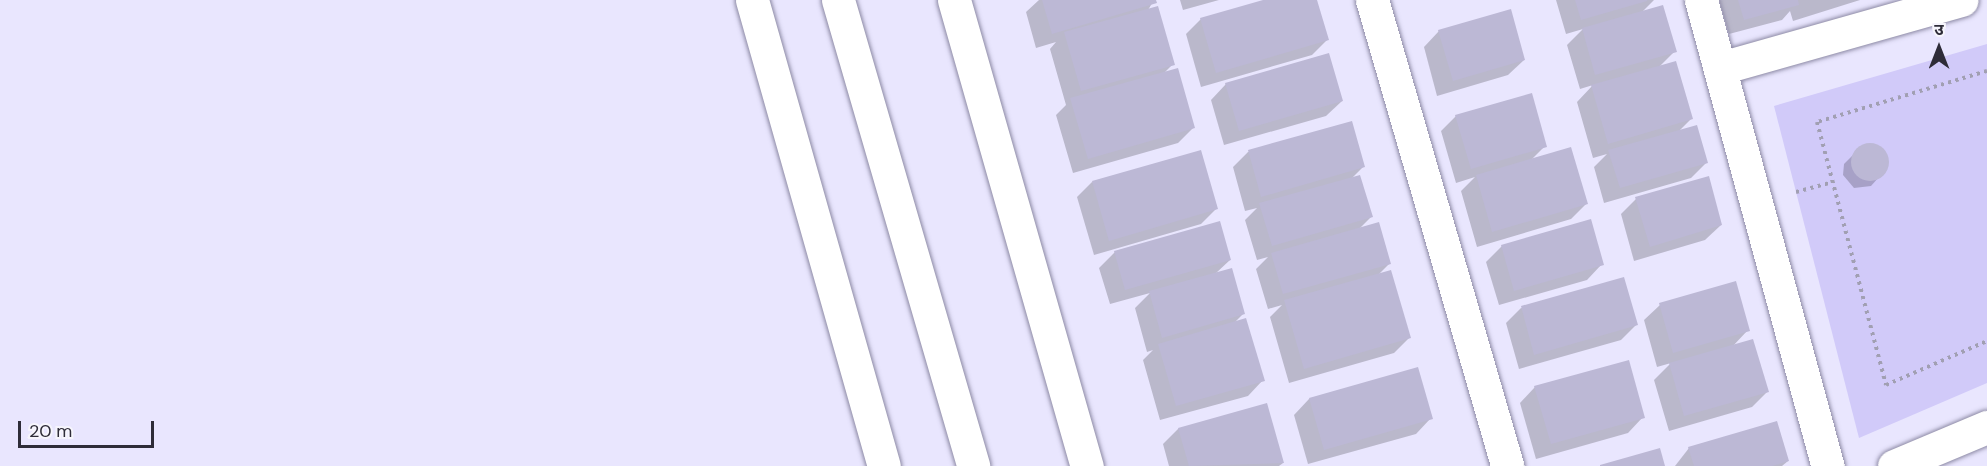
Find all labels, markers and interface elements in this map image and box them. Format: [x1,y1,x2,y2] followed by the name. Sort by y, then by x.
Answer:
[1909,18,1969,78] north arrow
[1934,19,1944,40] text: उ
[21,409,158,447] scale bar
[29,419,72,443] text: 20 m

